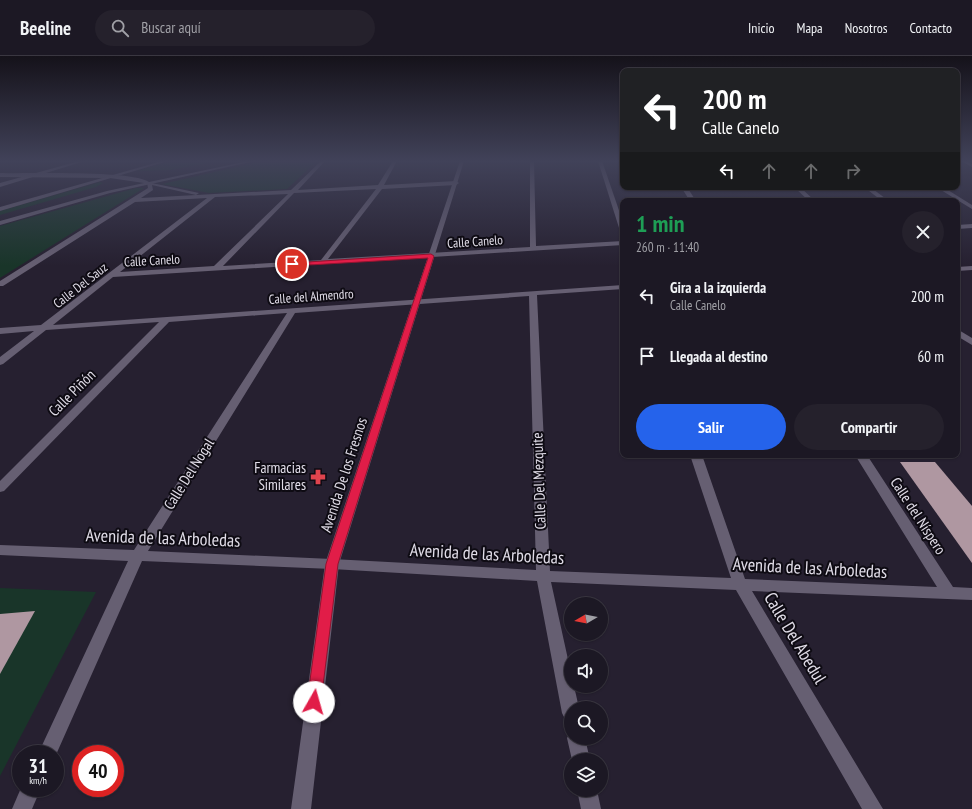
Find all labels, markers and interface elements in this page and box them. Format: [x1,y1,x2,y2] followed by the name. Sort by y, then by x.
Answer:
[95,10,375,46] search box
[20,16,71,40] text: Beeline
[109,17,131,39] icon: search
[141,18,201,37] text: Buscar aquí
[748,19,775,37] text: Inicio
[797,19,823,37] text: Mapa
[845,19,888,37] text: Nosotros
[910,19,952,37] text: Contacto
[702,80,766,117] text: 200 m
[636,84,688,136] icon: left
[702,116,779,139] text: Calle Canelo
[716,160,738,182] icon: left
[758,160,780,182] icon: ahead
[800,160,822,182] icon: ahead
[842,160,864,182] icon: right
[636,208,684,239] text: 1 min
[902,211,944,253] button: close
[447,231,504,252] street label: Calle Canelo
[636,239,699,256] text: 260 m · 11:40
[275,247,309,281] pin
[124,251,181,270] street label: Calle Canelo
[281,253,303,275] icon: arrive
[50,259,111,312] street label: Calle Del Sauz
[670,278,766,297] text: Gira a la izquierda
[268,285,354,308] street label: Calle del Almendro
[636,285,658,307] icon: left
[911,287,944,306] text: 200 m
[670,297,726,314] text: Calle Canelo
[636,345,658,367] icon: arrive
[670,347,768,366] text: Llegada al destino
[918,347,944,366] text: 60 m
[44,365,99,420] street label: Calle Piñón
[636,404,786,450] button: Salir
[794,404,944,450] button: Compartir
[316,415,371,535] street label: Avenida De los Fresnos
[527,432,550,530] street label: Calle Del Mezquite
[159,434,218,513] street label: Calle Del Nogal
[254,458,306,494] place label: Farmacias Similares
[309,468,327,486] pharmacy icon: Farmacias Similares
[886,474,950,558] street label: Calle del Níspero
[85,523,241,552] street label: Avenida de las Arboledas
[409,538,565,569] street label: Avenida de las Arboledas
[732,552,888,583] street label: Avenida de las Arboledas
[759,588,832,688] street label: Calle Del Abedul
[564,597,608,641] north arrow
[564,597,608,797] map controls
[564,649,608,693] button: sound
[293,681,335,723] position arrow
[564,701,608,745] button: search
[72,745,124,797] speed limit sign: 40
[28,753,48,779] text: 31
[564,753,608,797] button: layers
[29,774,47,787] text: km/h

